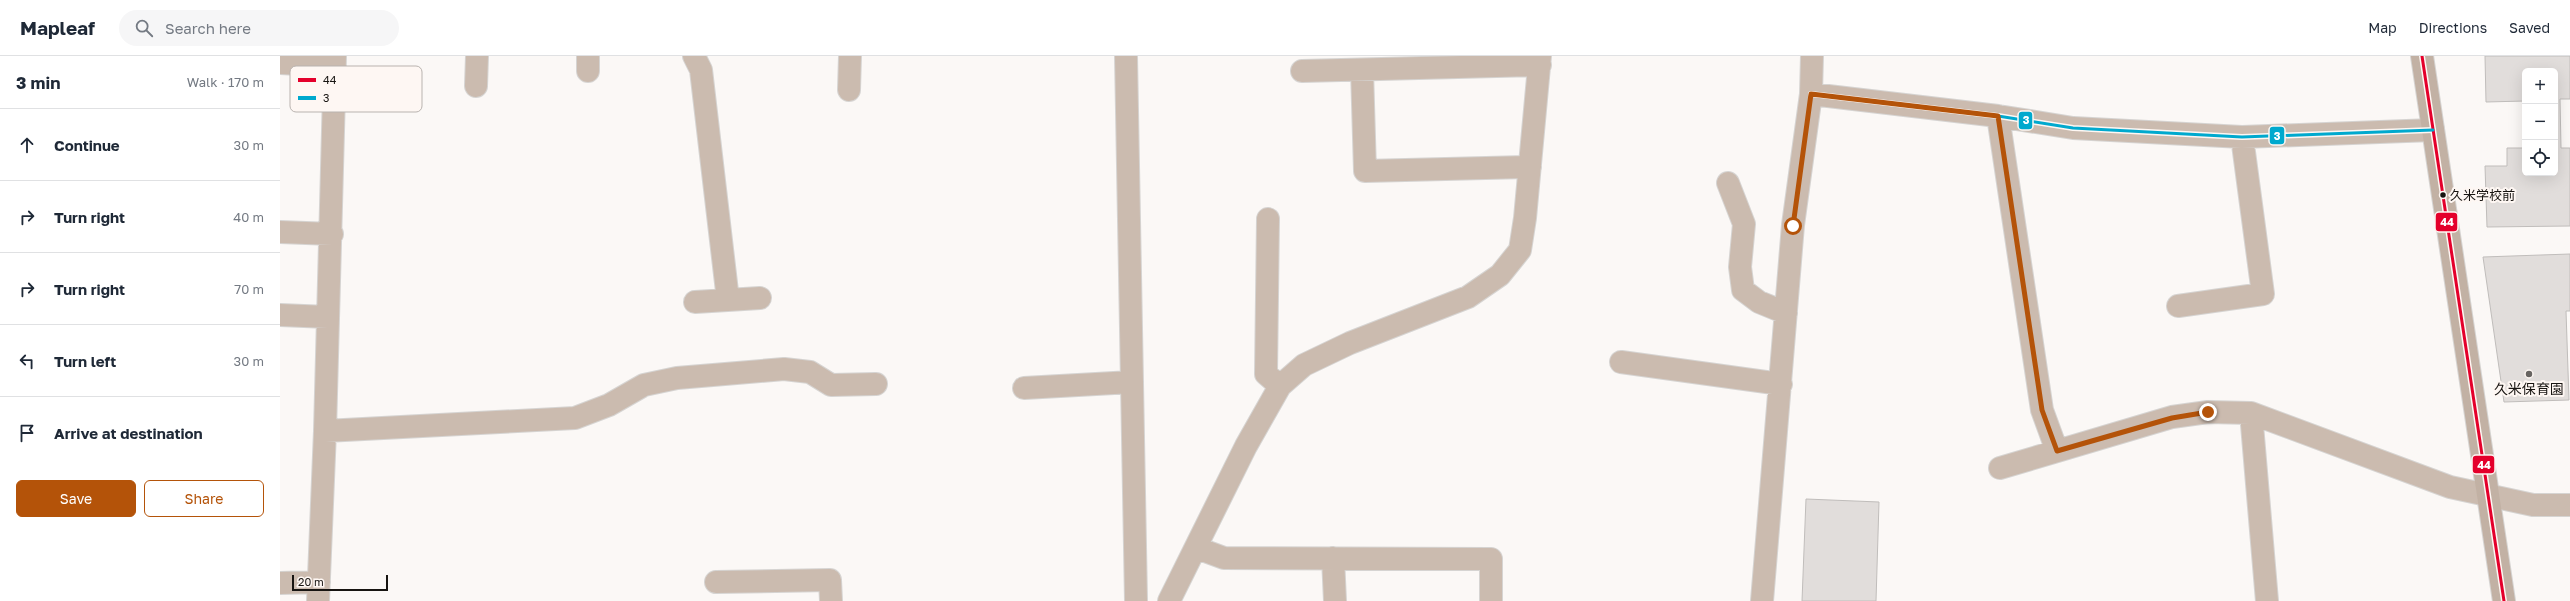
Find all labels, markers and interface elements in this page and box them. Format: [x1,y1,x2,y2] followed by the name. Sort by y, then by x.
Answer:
[119,10,399,46] search box
[20,16,95,39] text: Mapleaf
[133,17,155,39] icon: search
[165,19,251,37] text: Search here
[2368,19,2397,36] text: Map
[2419,19,2487,36] text: Directions
[2509,19,2550,36] text: Saved
[290,66,422,112] legend
[2522,68,2558,176] map controls
[2522,68,2558,104] button: +
[16,72,60,93] text: 3 min
[323,73,337,86] text: 44
[187,74,264,90] text: Walk · 170 m
[323,91,329,104] text: 3
[2522,104,2558,140] button: −
[2018,111,2033,130] line badge: 3
[2023,113,2030,126] text: 3
[2269,126,2285,145] line badge: 3
[2274,129,2281,142] text: 3
[16,134,38,156] icon: ahead
[54,136,120,154] text: Continue
[234,137,264,153] text: 30 m
[2522,140,2558,176] button: locate
[2450,187,2515,203] place label: 久米学校前
[2438,190,2448,200] marker: 久米学校前
[16,206,38,228] icon: right
[54,208,125,226] text: Turn right
[233,209,264,225] text: 40 m
[2435,212,2458,232] line badge: 44
[2440,215,2454,228] text: 44
[1784,217,1802,235] route start
[16,278,38,300] icon: right
[54,280,125,298] text: Turn right
[234,281,264,297] text: 70 m
[16,350,38,372] icon: left
[54,352,116,370] text: Turn left
[234,353,264,369] text: 30 m
[2524,369,2534,379] marker: 久米保育園
[2494,380,2564,397] place label: 久米保育園
[2199,403,2217,421] route end
[16,422,38,444] icon: arrive
[54,424,203,442] text: Arrive at destination
[2472,455,2495,474] line badge: 44
[2477,458,2491,471] text: 44
[16,480,136,517] button: Save
[144,480,264,517] button: Share
[292,573,388,592] scale bar
[298,575,324,588] text: 20 m

